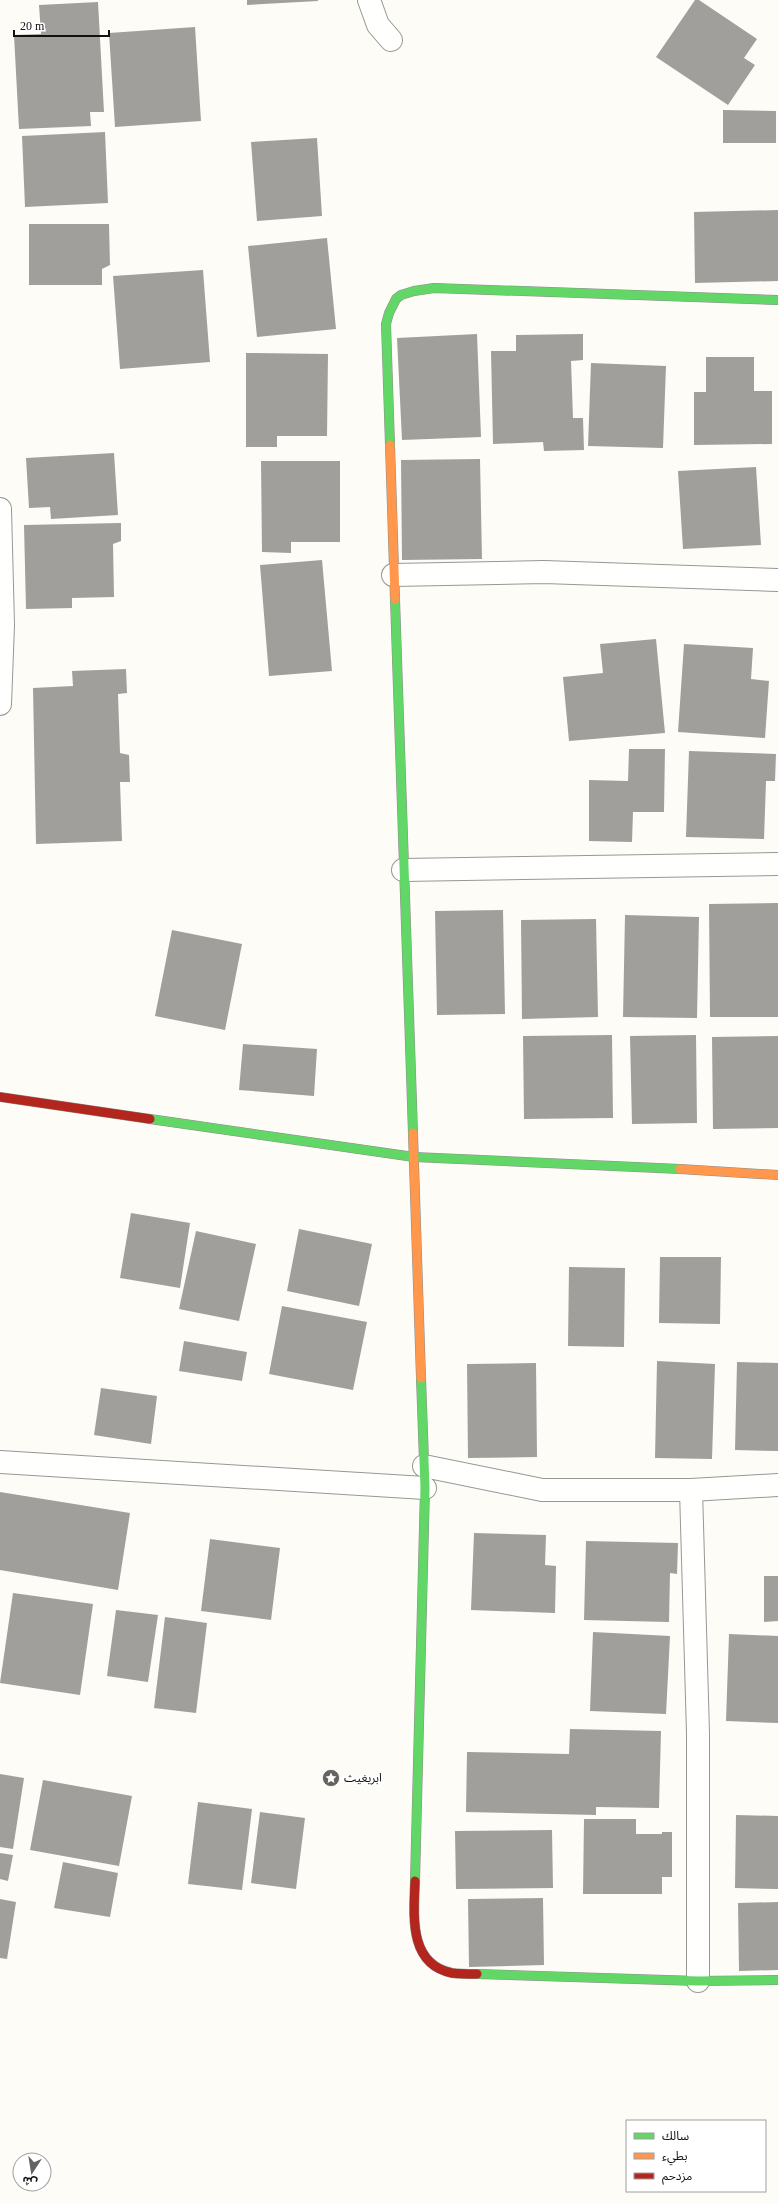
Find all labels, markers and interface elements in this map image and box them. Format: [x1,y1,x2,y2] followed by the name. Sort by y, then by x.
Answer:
[14,12,109,38] scale bar
[20,19,45,33] text: 20 m
[321,1768,341,1788] place icon: ابريغيث
[344,1771,382,1785] place label: ابريغيث
[626,2120,766,2192] legend
[662,2129,689,2143] text: سالك
[662,2149,688,2166] text: بطيء
[12,2152,52,2192] north arrow
[662,2169,692,2185] text: مزدحم
[21,2173,39,2189] text: ش

